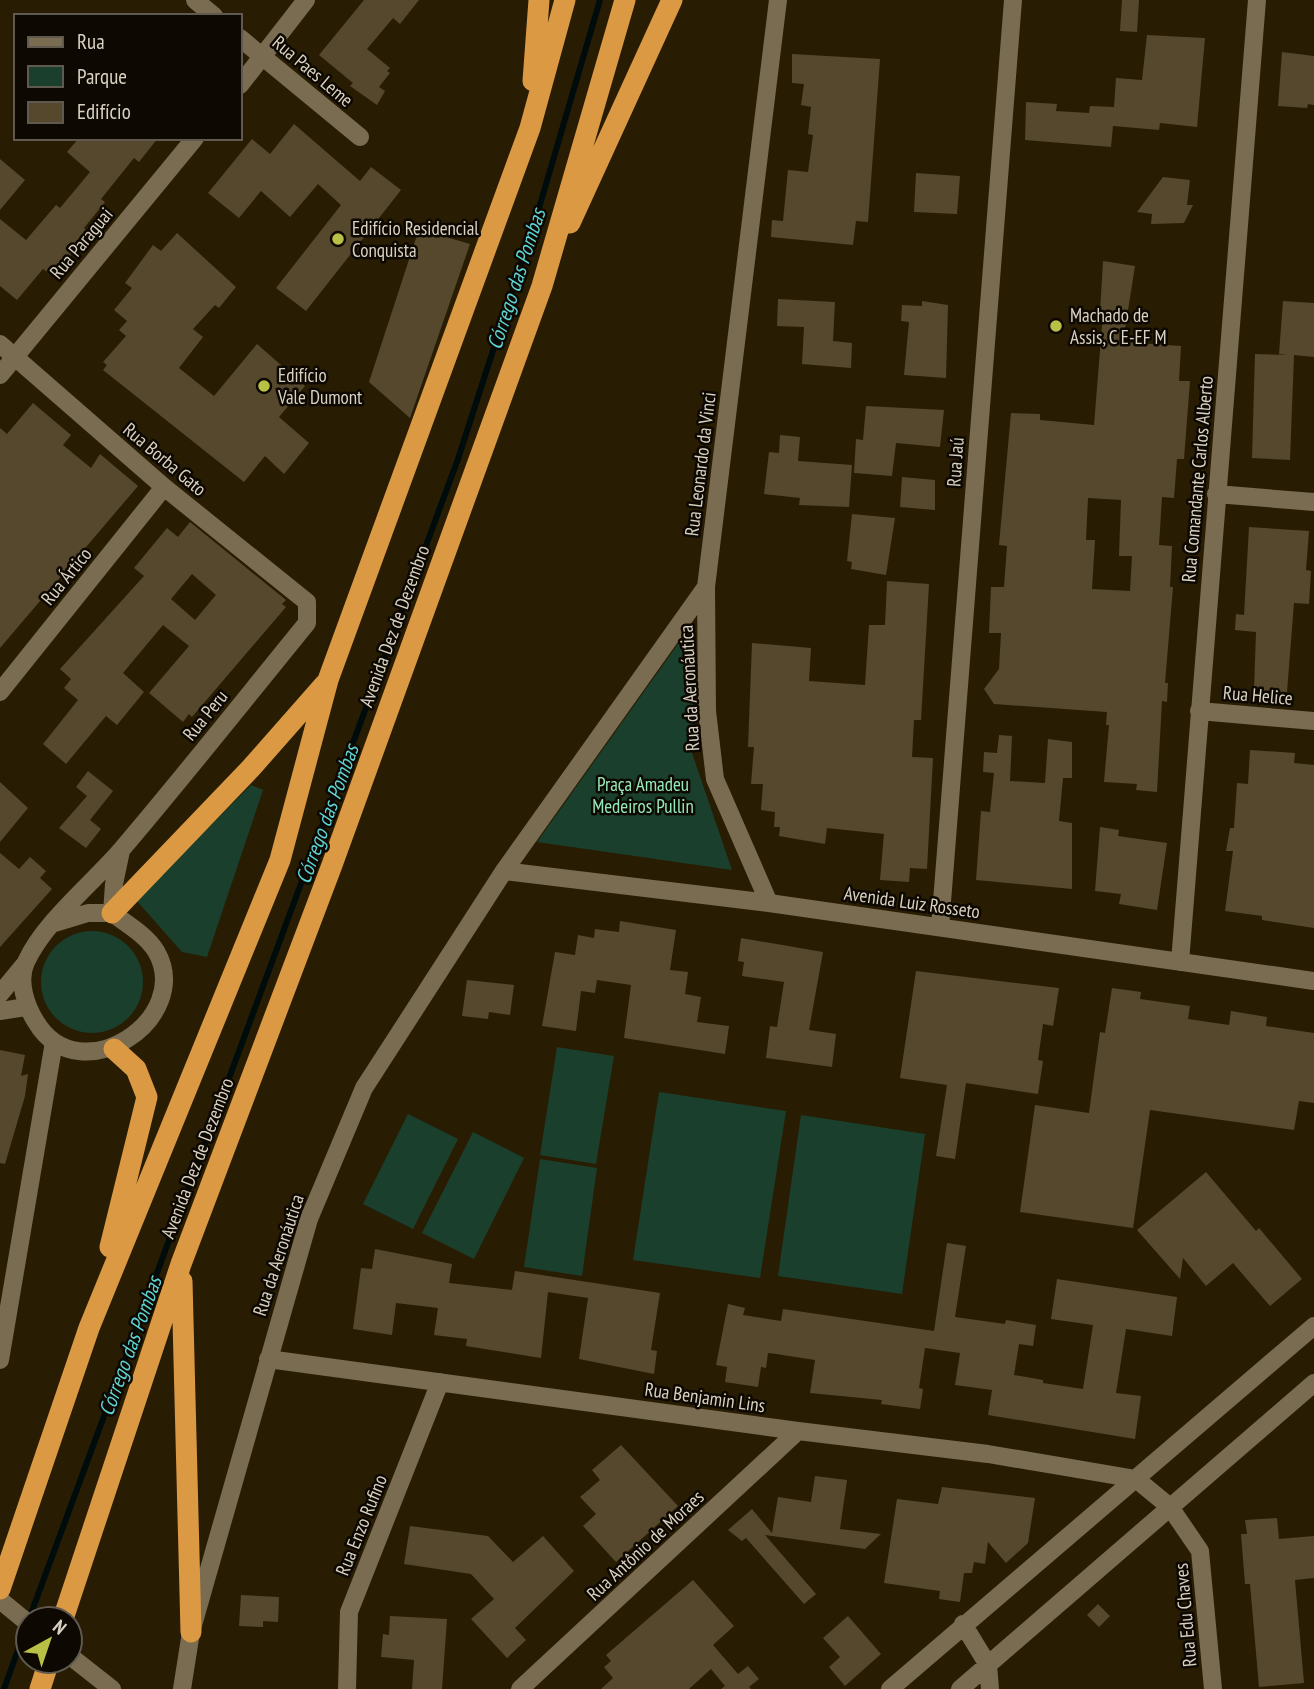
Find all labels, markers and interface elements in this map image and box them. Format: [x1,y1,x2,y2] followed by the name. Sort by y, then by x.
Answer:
[14,14,242,140] legend
[77,28,105,55] text: Rua
[268,30,358,112] street label: Rua Paes Leme
[77,63,127,90] text: Parque
[77,98,131,125] text: Edifício
[44,202,118,284] street label: Rua Paraguai
[481,204,552,353] water label: Córrego das Pombas
[352,216,479,262] place label: Edifício Residencial Conquista
[330,231,346,247] marker: Edifício Residencial Conquista
[1070,303,1167,349] place label: Machado de Assis, C E-EF M
[1048,318,1064,334] marker: Machado de Assis, C E-EF M
[277,363,363,409] place label: Edifício Vale Dumont
[1176,375,1218,583] street label: Rua Comandante Carlos Alberto
[256,378,272,394] marker: Edifício Vale Dumont
[679,391,721,537] street label: Rua Leonardo da Vinci
[118,417,212,501] street label: Rua Borba Gato
[941,437,969,487] street label: Rua Jaú
[36,542,96,610] street label: Rua Ártico
[354,542,434,710] street label: Avenida Dez de Dezembro
[674,624,704,752] street label: Rua da Aeronáutica
[1222,680,1294,710] street label: Rua Helice
[177,685,233,745] street label: Rua Peru
[289,739,365,887] water label: Córrego das Pombas
[592,772,694,818] park label: Praça Amadeu Medeiros Pullin
[843,881,981,923] street label: Avenida Luiz Rosseto
[155,1074,239,1242] street label: Avenida Dez de Dezembro
[247,1191,309,1319] street label: Rua da Aeronáutica
[92,1271,168,1419] water label: Córrego das Pombas
[643,1377,767,1417] street label: Rua Benjamin Lins
[330,1471,392,1579] street label: Rua Enzo Rufino
[581,1485,709,1605] street label: Rua Antônio de Moraes
[1169,1562,1201,1668] street label: Rua Edu Chaves
[14,1605,84,1675] north arrow
[48,1614,72,1639] text: N

